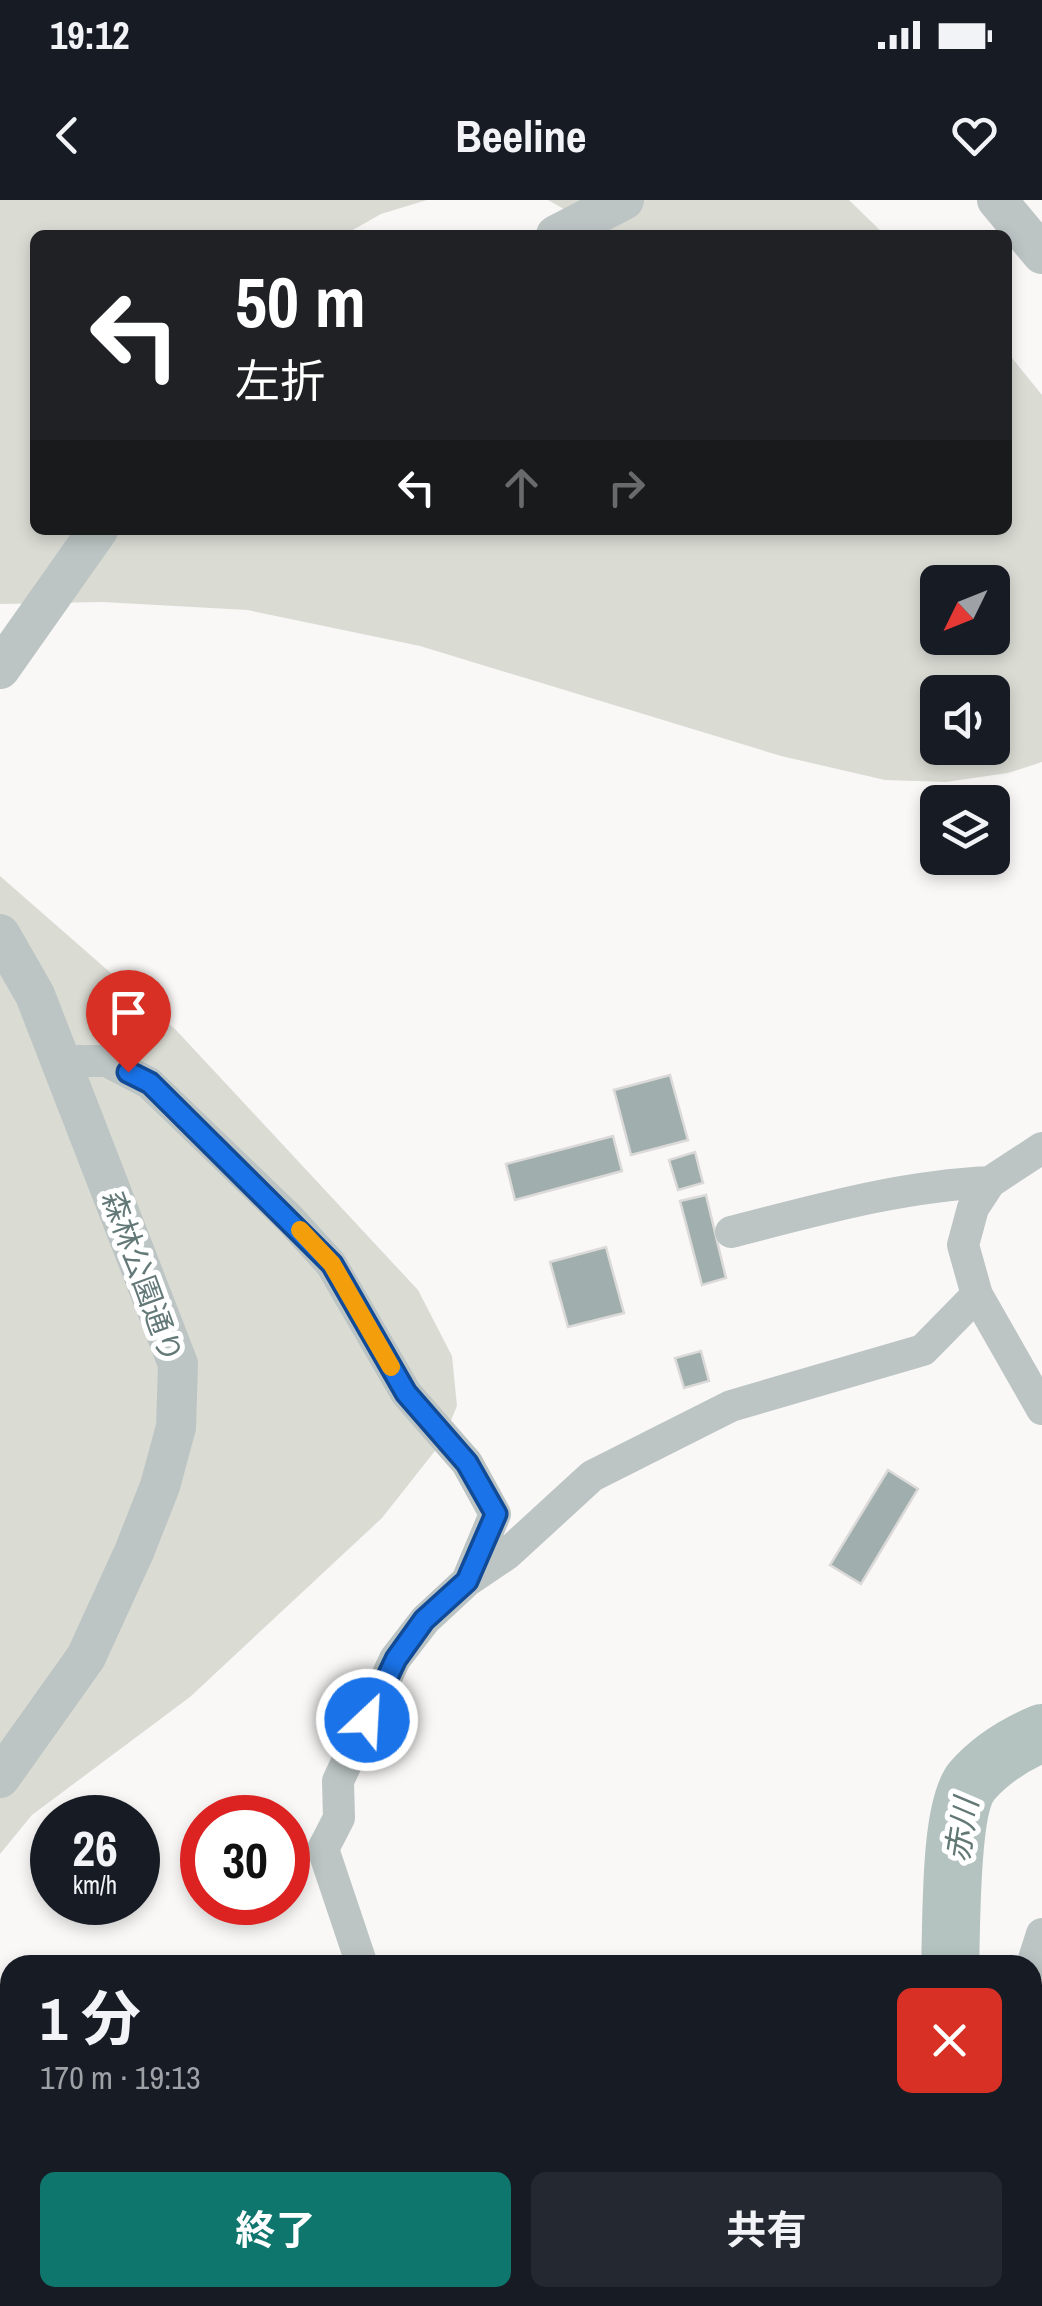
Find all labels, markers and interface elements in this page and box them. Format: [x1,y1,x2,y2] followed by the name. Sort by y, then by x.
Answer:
[50,10,130,61] text: 19:12
[455,105,587,166] text: Beeline
[40,108,95,163] icon: back
[947,108,1002,163] icon: heart
[235,255,366,349] text: 50 m
[70,270,200,400] icon: left
[235,350,325,411] text: 左折
[389,460,444,515] icon: left
[494,460,549,515] icon: ahead
[599,460,654,515] icon: right
[920,565,1010,655] north arrow
[920,565,1010,875] map controls
[920,675,1010,765] button: sound
[920,785,1010,875] button: layers
[86,970,171,1073] pin
[101,985,156,1040] icon: arrive
[93,1185,193,1368] street label: 森林公園通り
[315,1668,419,1772] position arrow
[935,1792,988,1865] water label: 赤川
[180,1795,310,1925] speed limit sign: 30
[72,1814,118,1882] text: 26
[73,1868,117,1902] text: km/h
[40,1978,141,2059] text: 1 分
[897,1988,1002,2093] button: close
[40,2056,200,2099] text: 170 m · 19:13
[40,2172,511,2287] button: 終了
[531,2172,1002,2287] button: 共有

